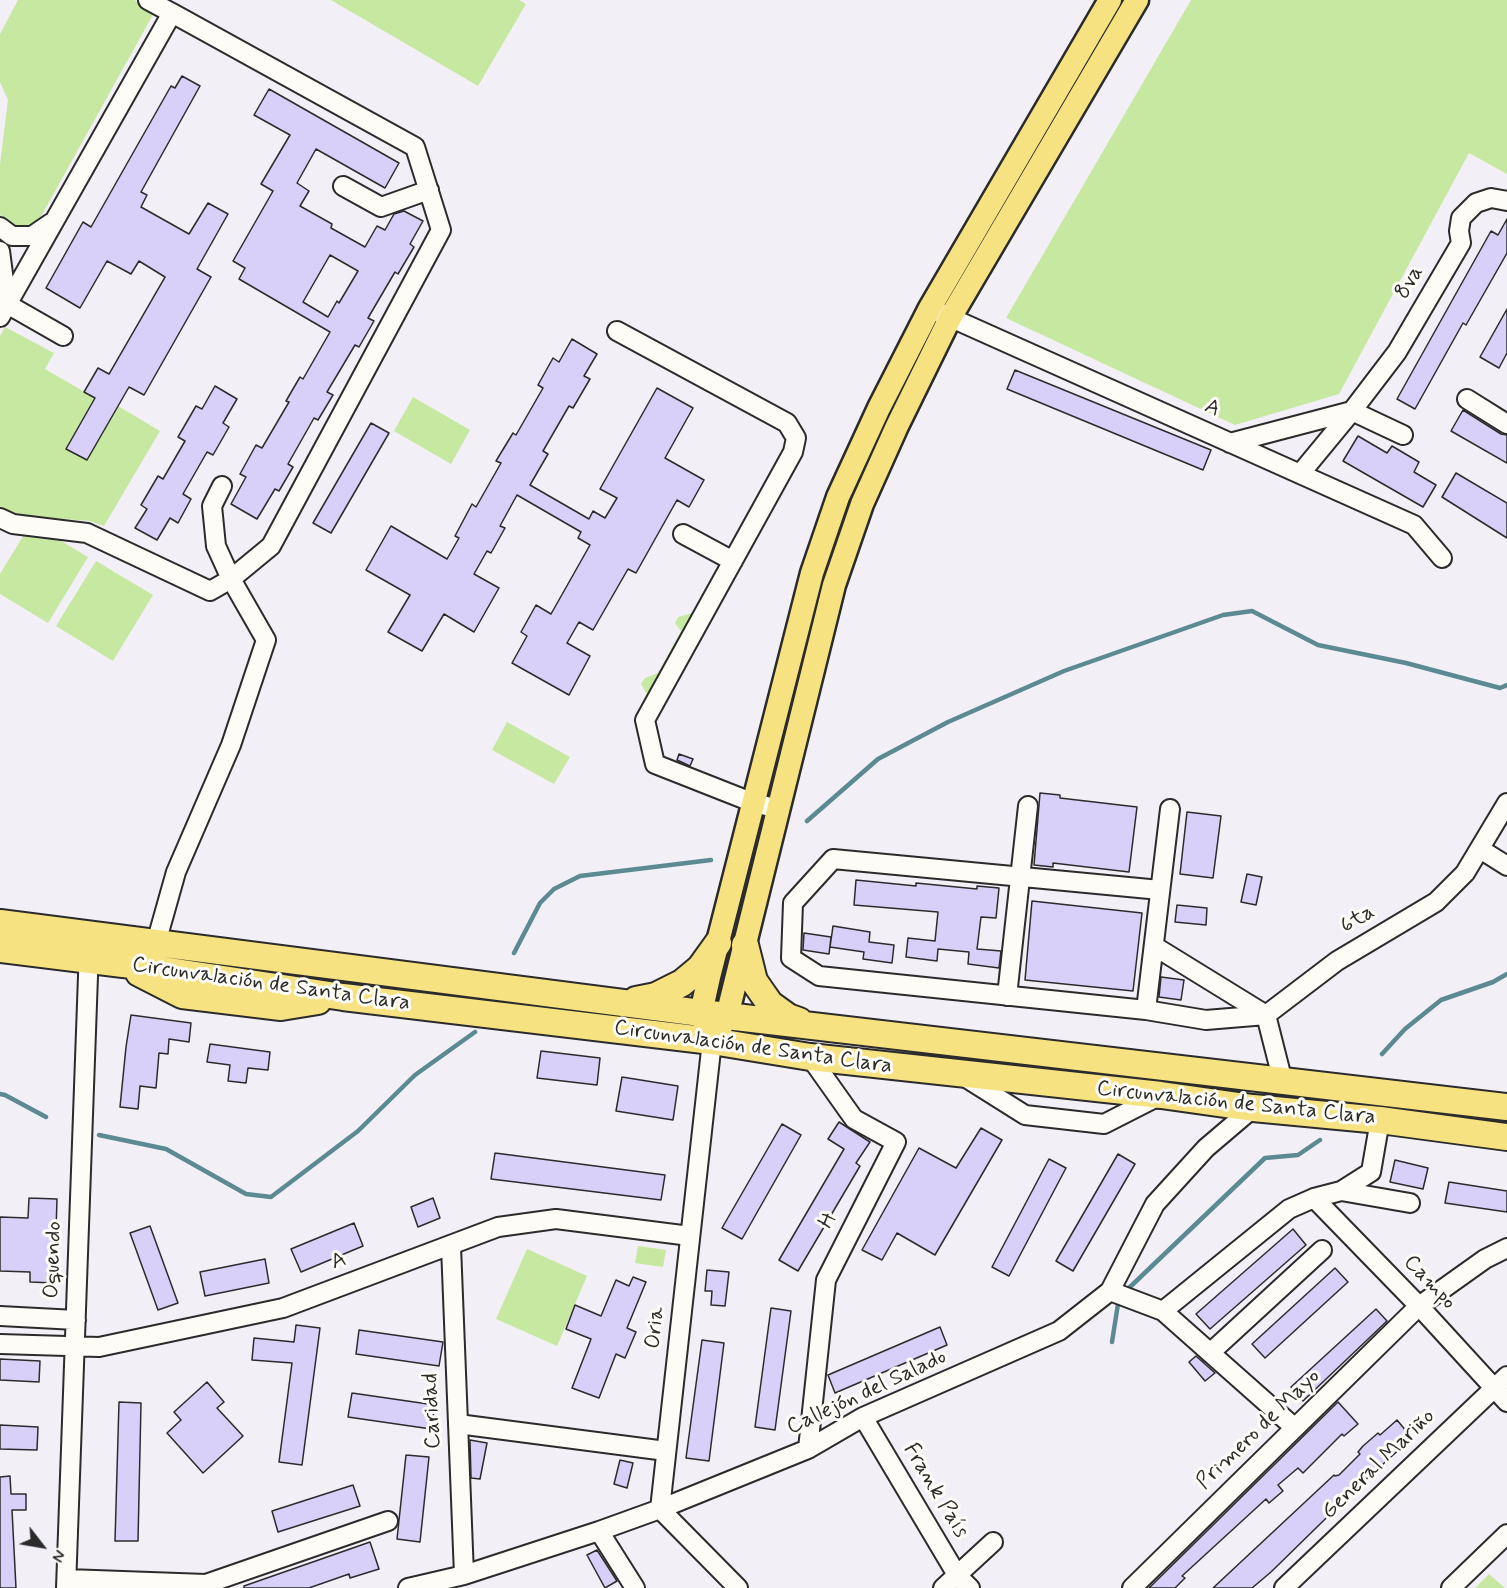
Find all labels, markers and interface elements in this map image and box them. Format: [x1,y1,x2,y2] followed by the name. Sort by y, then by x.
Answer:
[1390,262,1430,304] street label: 8va
[1200,394,1224,424] street label: A
[1336,900,1380,940] street label: 6ta
[130,952,412,1018] street label: Circunvalación de Santa Clara
[612,1015,894,1081] street label: Circunvalación de Santa Clara
[1095,1076,1377,1132] street label: Circunvalación de Santa Clara
[814,1209,844,1233] street label: H
[39,1221,69,1299] street label: Oquendo
[328,1247,350,1277] street label: A
[1397,1250,1461,1316] street label: Campo
[641,1306,671,1350] street label: Oria
[783,1344,951,1442] street label: Callejón del Salado
[1192,1364,1326,1496] street label: Primero de Mayo
[418,1373,448,1449] street label: Caridad
[1317,1404,1441,1526] street label: General Mariño
[896,1439,974,1543] street label: Frank País
[12,1516,72,1576] north arrow
[46,1546,70,1566] text: N

